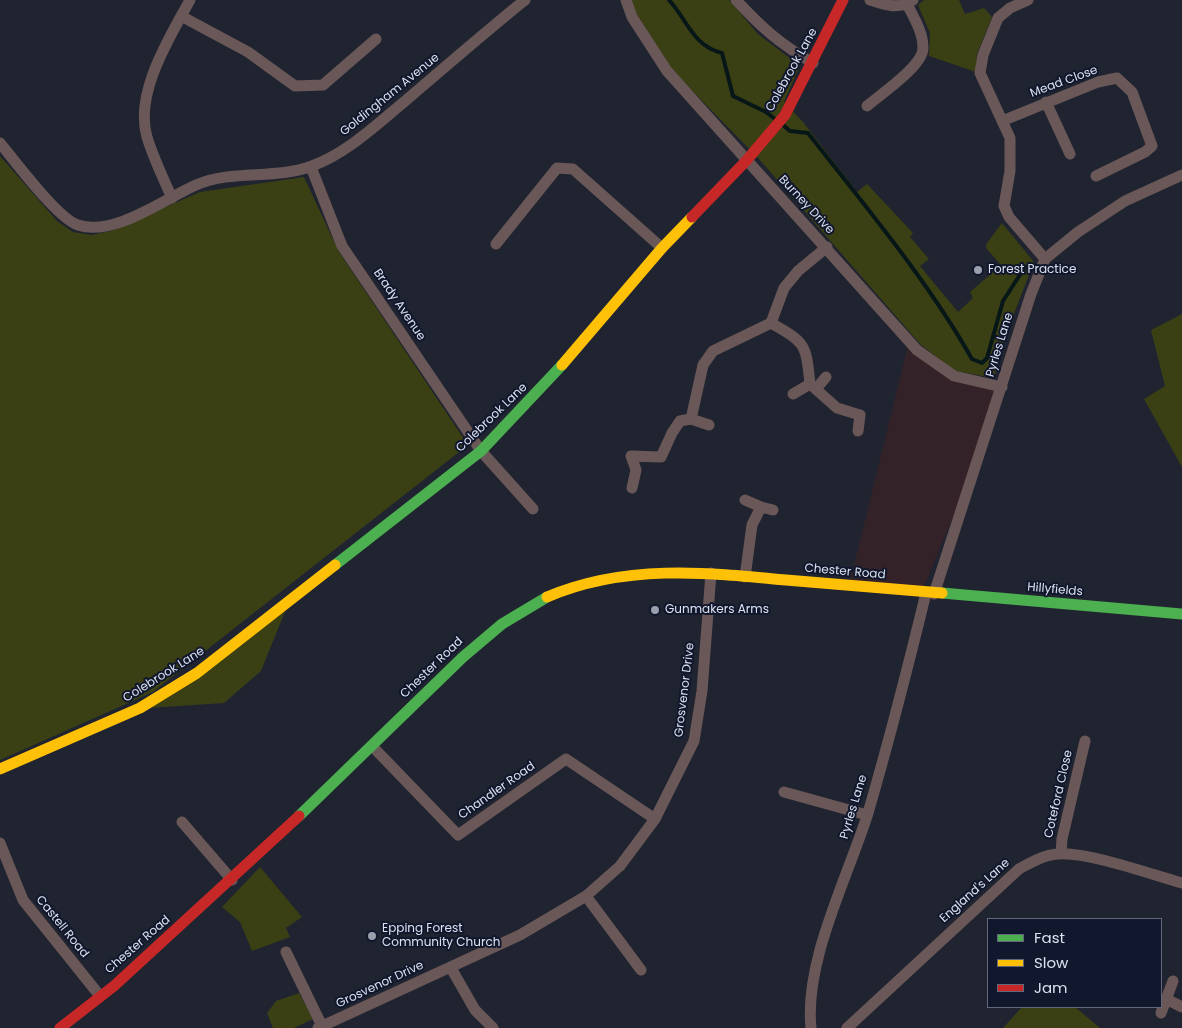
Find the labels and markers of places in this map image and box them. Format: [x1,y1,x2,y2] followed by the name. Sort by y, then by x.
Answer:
[988,263,1076,277] place label: Forest Practice
[972,264,984,276] marker: Forest Practice
[665,603,769,617] place label: Gunmakers Arms
[649,604,661,616] marker: Gunmakers Arms
[382,922,500,950] place label: Epping Forest Community Church
[366,930,378,942] marker: Epping Forest Community Church

